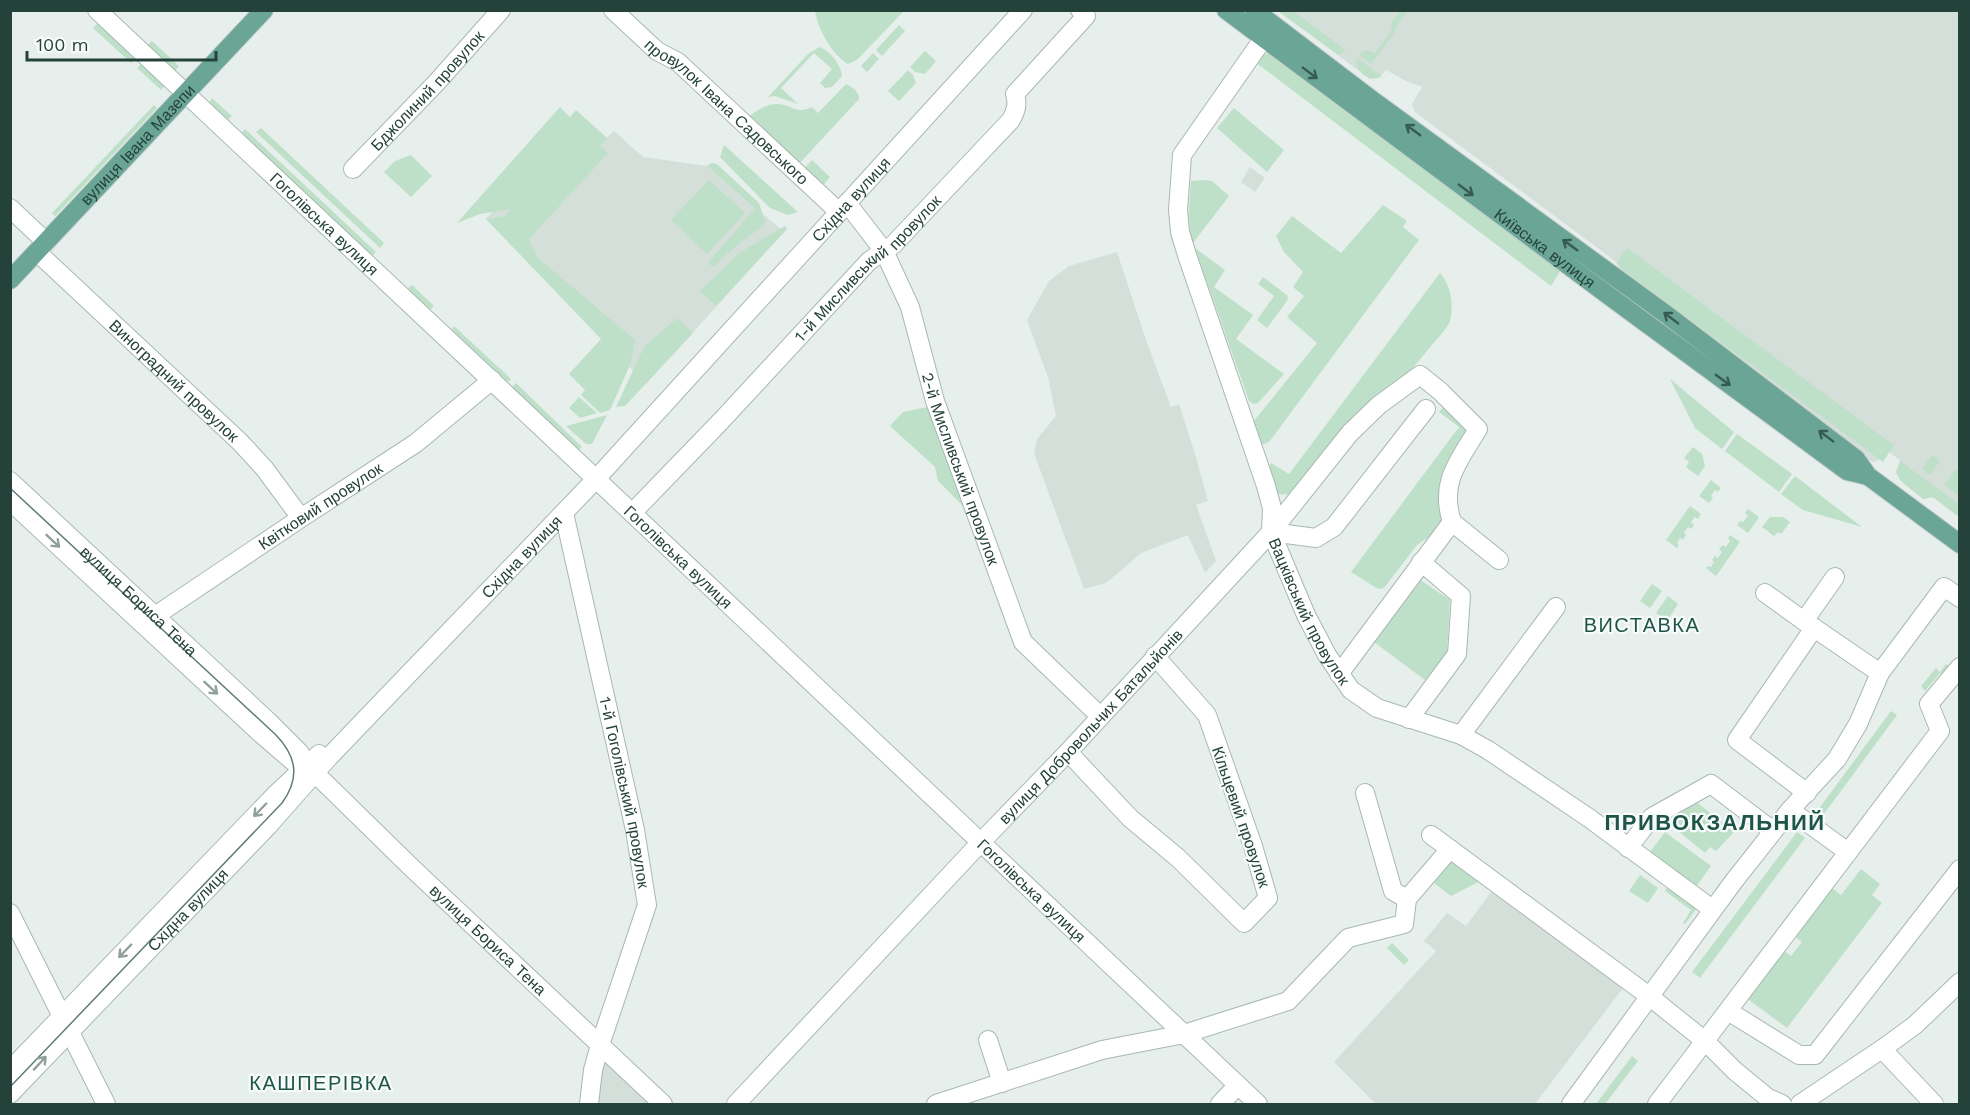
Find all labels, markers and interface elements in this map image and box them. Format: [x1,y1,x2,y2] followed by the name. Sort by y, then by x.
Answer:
[27,24,216,62] scale bar
[367,26,488,154] street label: Бджолиний провулок
[36,34,89,55] text: 100 m
[641,35,813,188] street label: провулок Івана Садовського
[1301,67,1317,80] one-way arrow
[76,80,199,209] street label: вулиця Івана Мазепи
[1405,123,1421,136] one-way arrow
[808,153,894,245] street label: Східна вулиця
[266,168,383,279] street label: Гоголівська вулиця
[1458,184,1474,196] one-way arrow
[790,190,945,345] street label: 1-й Мисливський провулок
[1491,204,1599,292] street label: Київська вулиця
[1562,239,1578,251] one-way arrow
[1663,312,1679,324] one-way arrow
[106,315,244,446] street label: Виноградний провулок
[918,370,1004,568] street label: 2-й Мисливський провулок
[1714,374,1730,386] one-way arrow
[1819,430,1835,442] one-way arrow
[255,458,387,553] street label: Квітковий провулок
[620,501,736,612] street label: Гоголівська вулиця
[477,511,566,602] street label: Східна вулиця
[46,534,61,548] one-way arrow
[1265,535,1355,689] street label: Вацківський провулок
[77,542,201,660] street label: вулиця Бориса Тена
[1584,613,1700,637] district label: ВИСТАВКА
[994,625,1186,828] street label: вулиця Добровольчих Батальйонів
[204,681,219,695] one-way arrow
[596,695,654,890] street label: 1-й Гоголівський провулок
[1208,744,1274,891] street label: Кільцевий провулок
[253,803,268,818] one-way arrow
[1604,810,1826,835] district label: ПРИВОКЗАЛЬНИЙ
[974,835,1090,946] street label: Гоголівська вулиця
[143,864,232,955] street label: Східна вулиця
[426,881,550,999] street label: вулиця Бориса Тена
[118,943,132,958] one-way arrow
[32,1056,46,1071] one-way arrow
[249,1071,393,1095] district label: КАШПЕРІВКА

